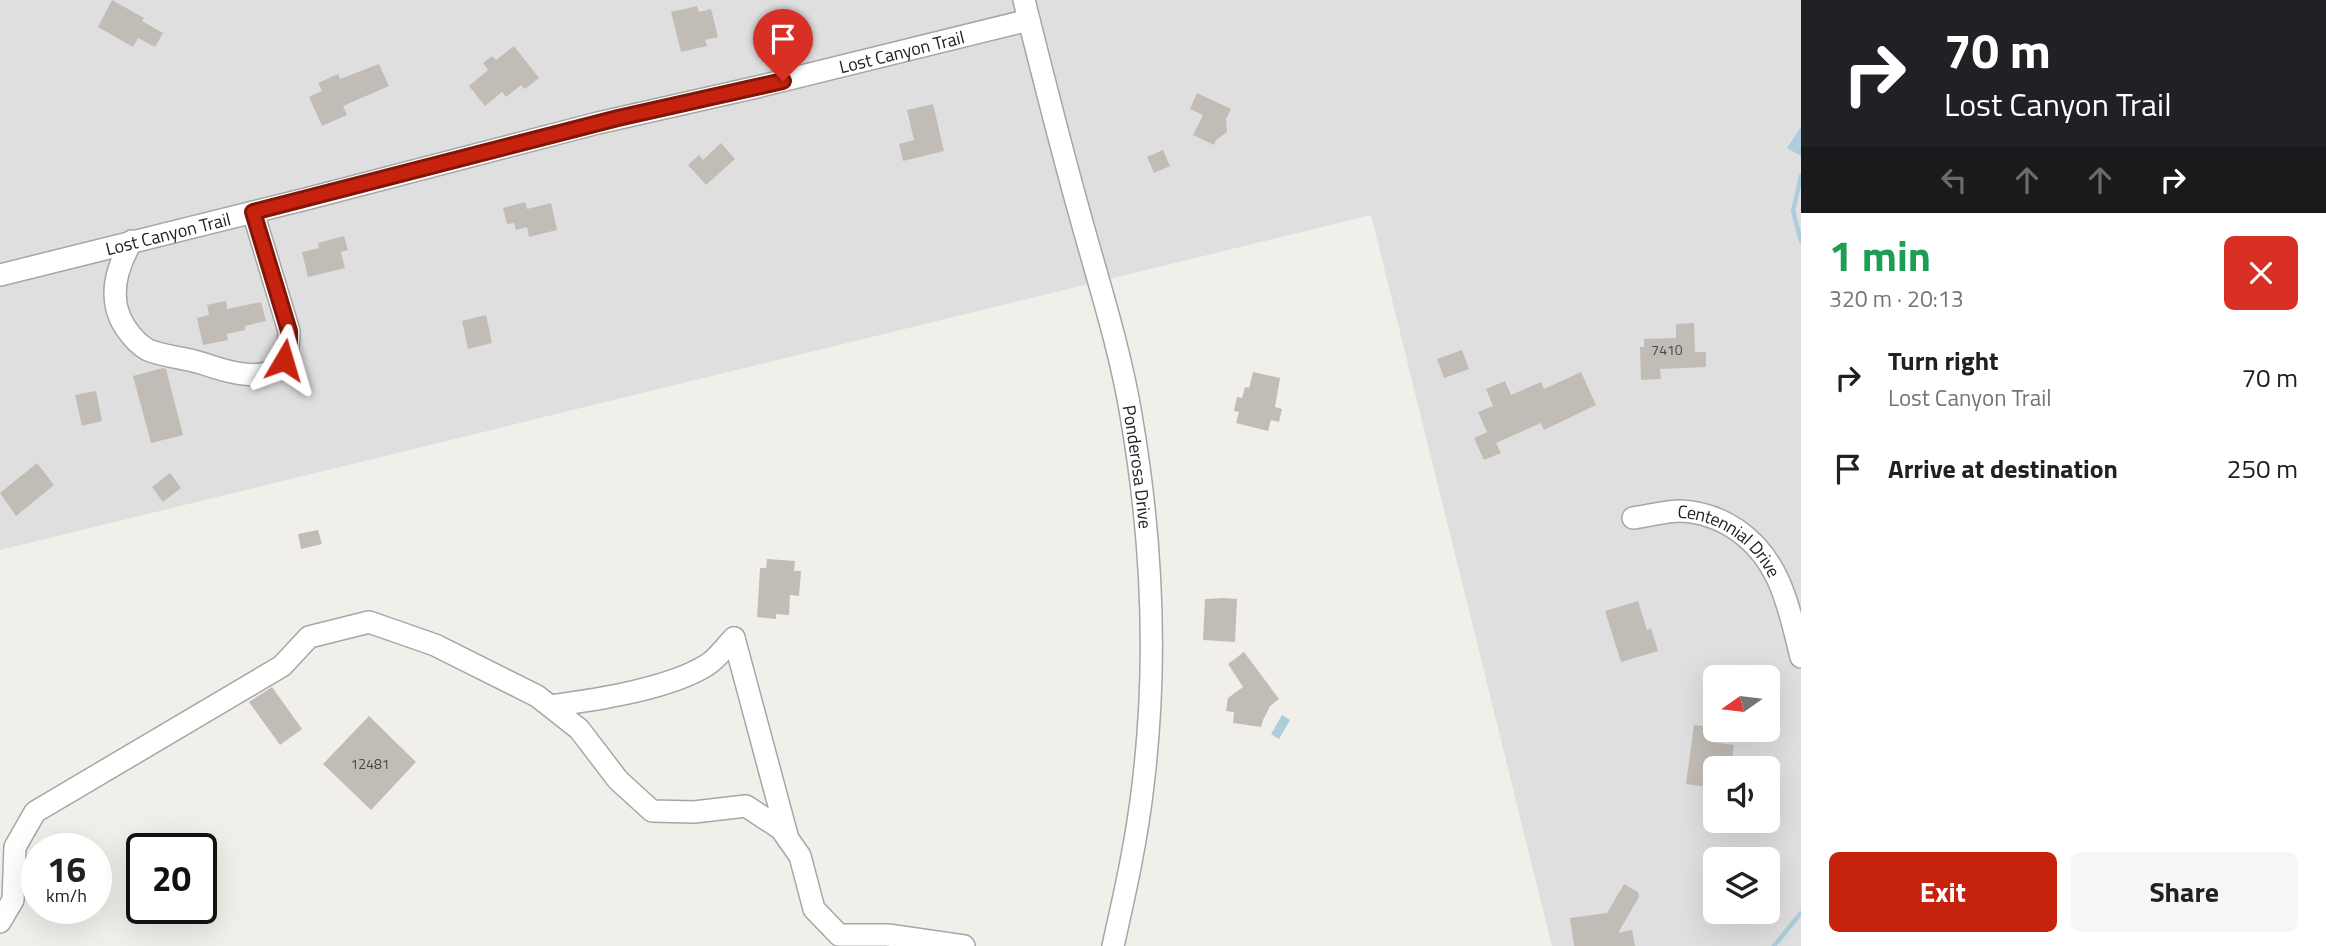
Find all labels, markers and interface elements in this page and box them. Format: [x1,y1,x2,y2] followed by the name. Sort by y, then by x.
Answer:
[753,9,813,81] pin
[1944,12,2051,87] text: 70 m
[764,20,802,58] icon: arrive
[836,23,967,80] street label: Lost Canyon Trail
[1829,28,1920,119] icon: right
[1944,80,2172,128] text: Lost Canyon Trail
[1935,161,1973,199] icon: left
[2008,161,2046,199] icon: ahead
[2081,161,2119,199] icon: ahead
[2154,161,2192,199] icon: right
[102,205,233,262] street label: Lost Canyon Trail
[1829,223,1931,287] text: 1 min
[2224,236,2298,310] button: close
[1829,281,1964,316] text: 320 m · 20:13
[247,323,321,397] position arrow
[1651,339,1683,360] house number: 7410
[1888,341,1999,380] text: Turn right
[2241,358,2298,397] text: 70 m
[1829,359,1867,397] icon: right
[1888,380,2052,415] text: Lost Canyon Trail
[1116,403,1159,530] street label: Ponderosa Drive
[1888,449,2118,488] text: Arrive at destination
[2227,449,2298,488] text: 250 m
[1829,450,1867,488] icon: arrive
[1677,497,1788,582] street label: Centennial Drive
[1703,665,1780,742] north arrow
[1703,665,1780,924] map controls
[350,753,390,774] house number: 12481
[1703,756,1780,833] button: sound
[126,833,217,924] speed limit sign: 20
[47,842,86,896] text: 16
[1703,847,1780,924] button: layers
[1829,852,2057,932] button: Exit
[2071,852,2298,932] button: Share
[46,882,87,909] text: km/h

